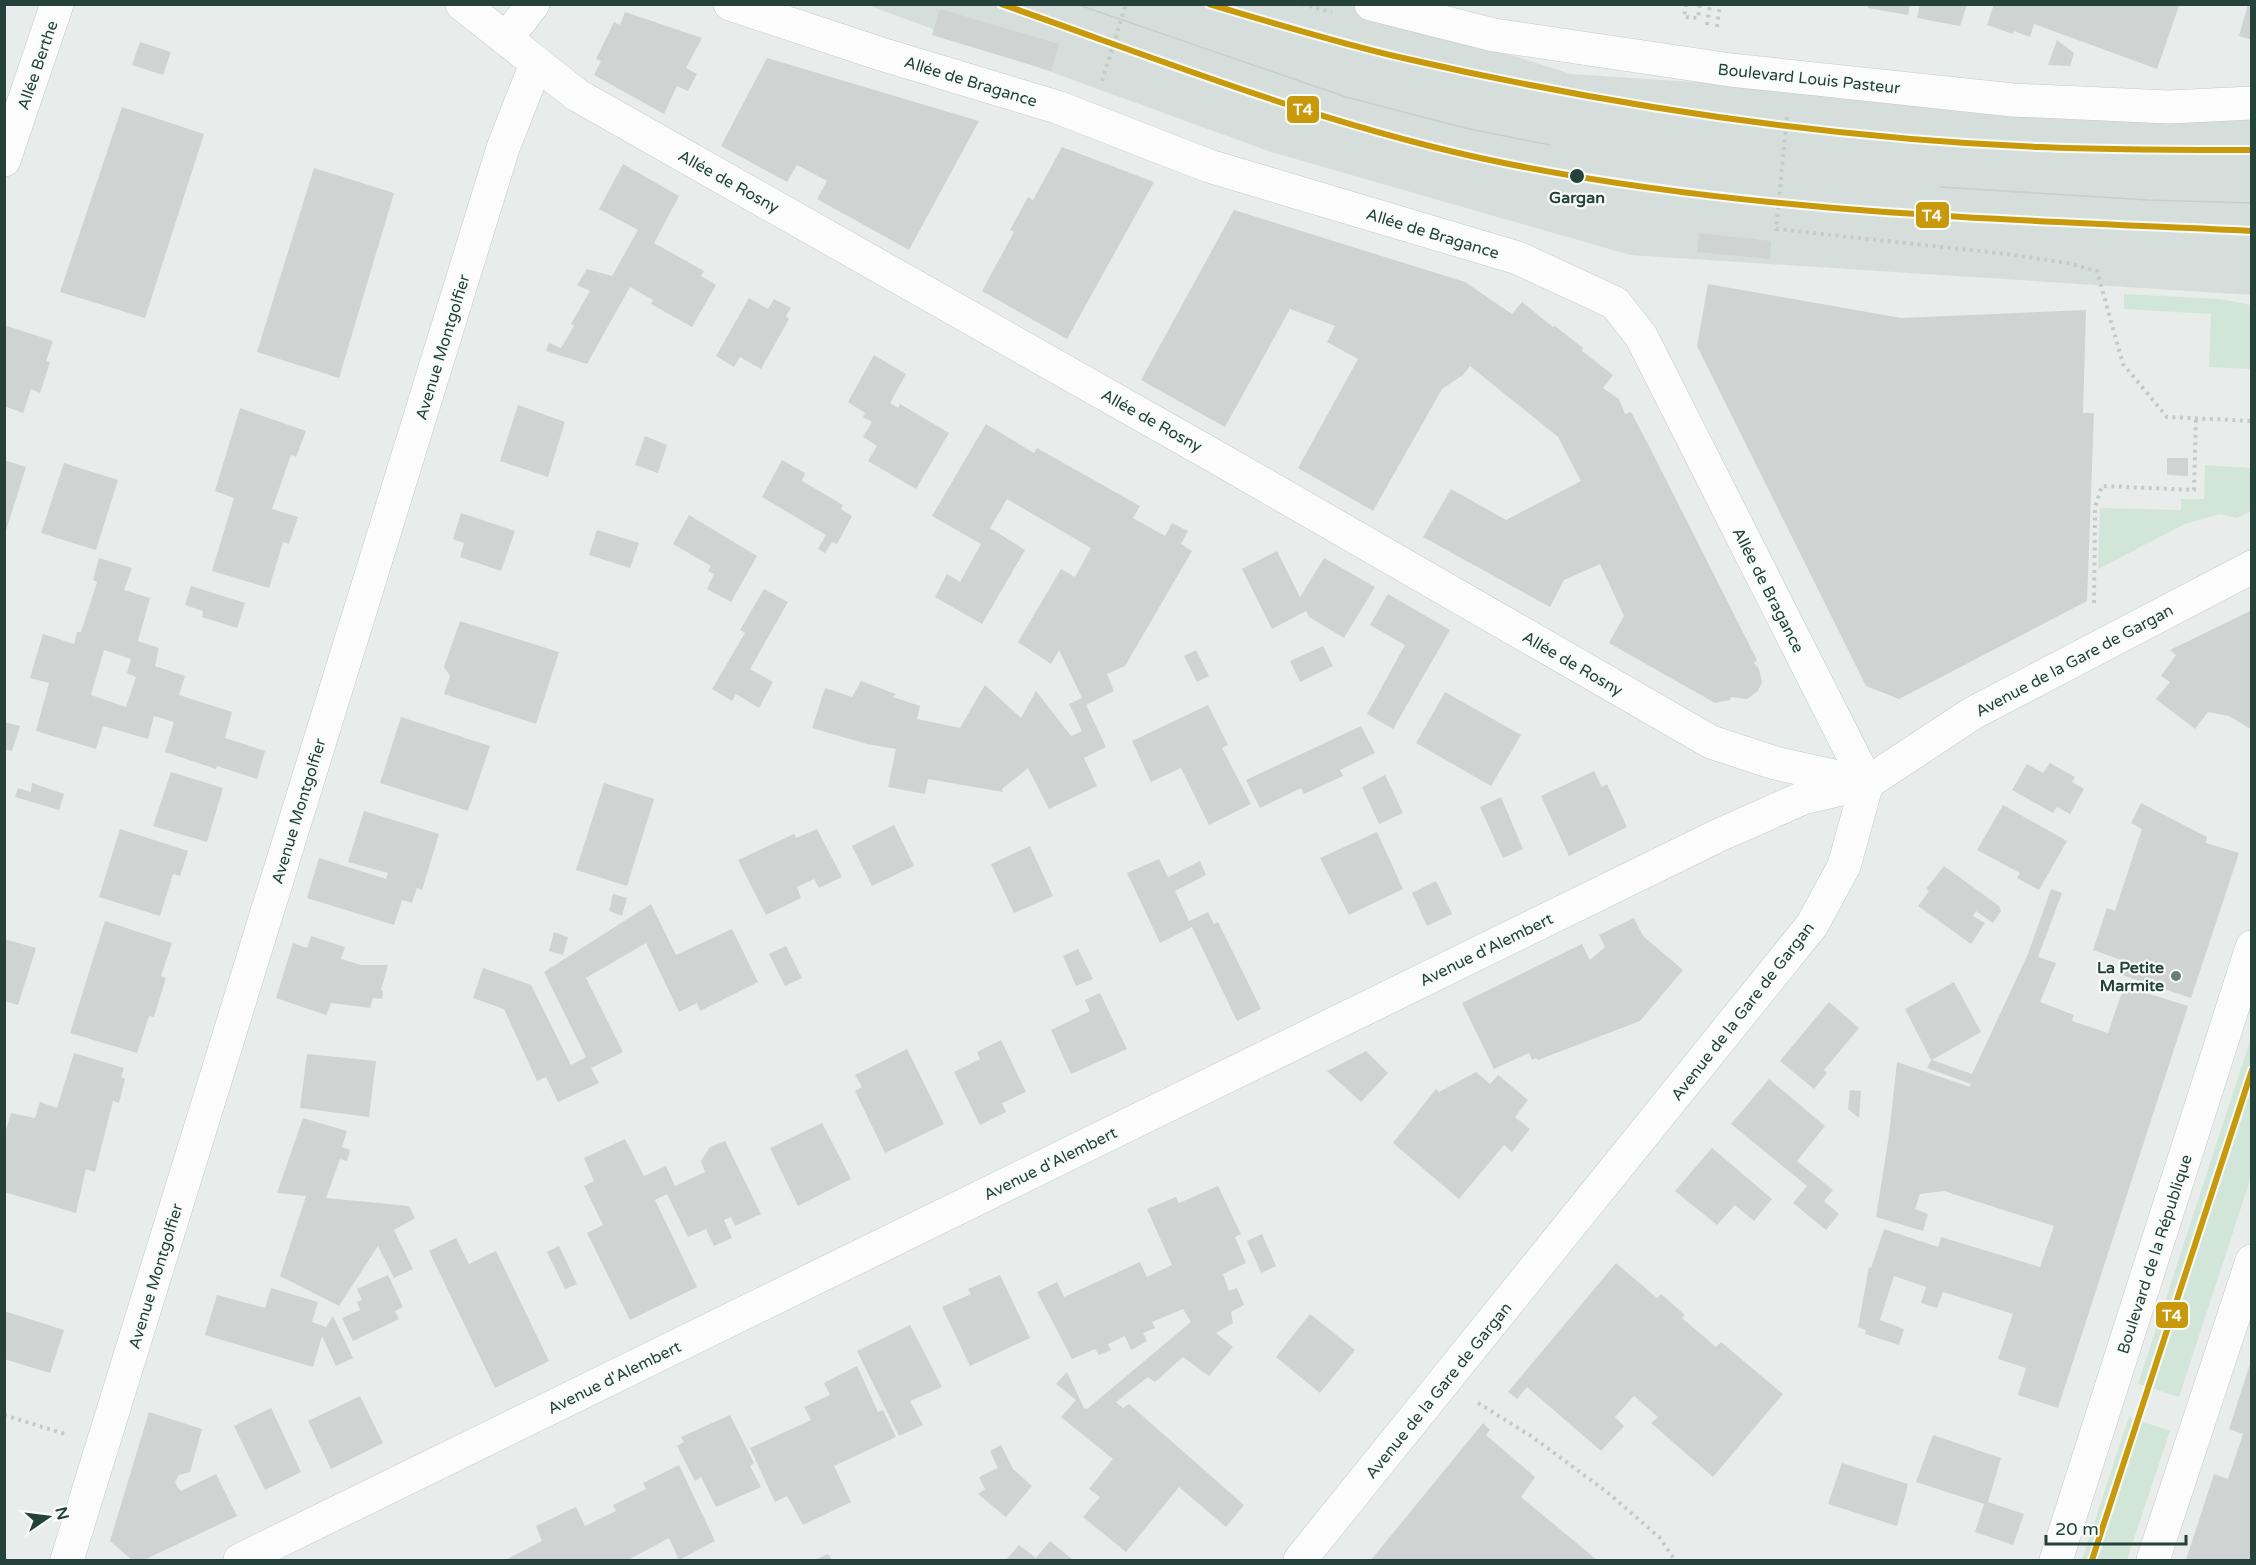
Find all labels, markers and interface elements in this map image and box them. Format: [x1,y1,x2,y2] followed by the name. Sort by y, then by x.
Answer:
[13,18,63,113] street label: Allée Berthe
[902,52,1040,112] street label: Allée de Bragance
[1717,59,1902,99] street label: Boulevard Louis Pasteur
[1286,95,1320,124] line badge: T4
[1292,100,1313,120] text: T4
[675,146,783,218] street label: Allée de Rosny
[1568,167,1586,185] marker: Gargan
[1549,188,1605,208] place label: Gargan
[1915,201,1950,229] line badge: T4
[1364,204,1502,264] street label: Allée de Bragance
[1921,206,1942,226] text: T4
[411,271,475,422] street label: Avenue Montgolfier
[1098,385,1206,457] street label: Allée de Rosny
[1728,525,1808,656] street label: Allée de Bragance
[1972,600,2177,722] street label: Avenue de la Gare de Gargan
[1519,627,1627,701] street label: Allée de Rosny
[267,735,331,886] street label: Avenue Montgolfier
[1416,909,1556,991] street label: Avenue d'Alembert
[1667,918,1819,1105] street label: Avenue de la Gare de Gargan
[2097,958,2164,996] place label: La Petite Marmite
[2169,969,2183,983] marker: La Petite Marmite
[980,1123,1120,1205] street label: Avenue d'Alembert
[2113,1152,2197,1357] street label: Boulevard de la République
[124,1200,188,1351] street label: Avenue Montgolfier
[1361,1298,1516,1483] street label: Avenue de la Gare de Gargan
[2155,1301,2189,1329] line badge: T4
[2161,1306,2182,1326] text: T4
[544,1337,684,1419] street label: Avenue d'Alembert
[18,1487,78,1547] north arrow
[50,1505,73,1522] text: N
[2046,1508,2186,1546] scale bar
[2055,1518,2099,1540] text: 20 m

